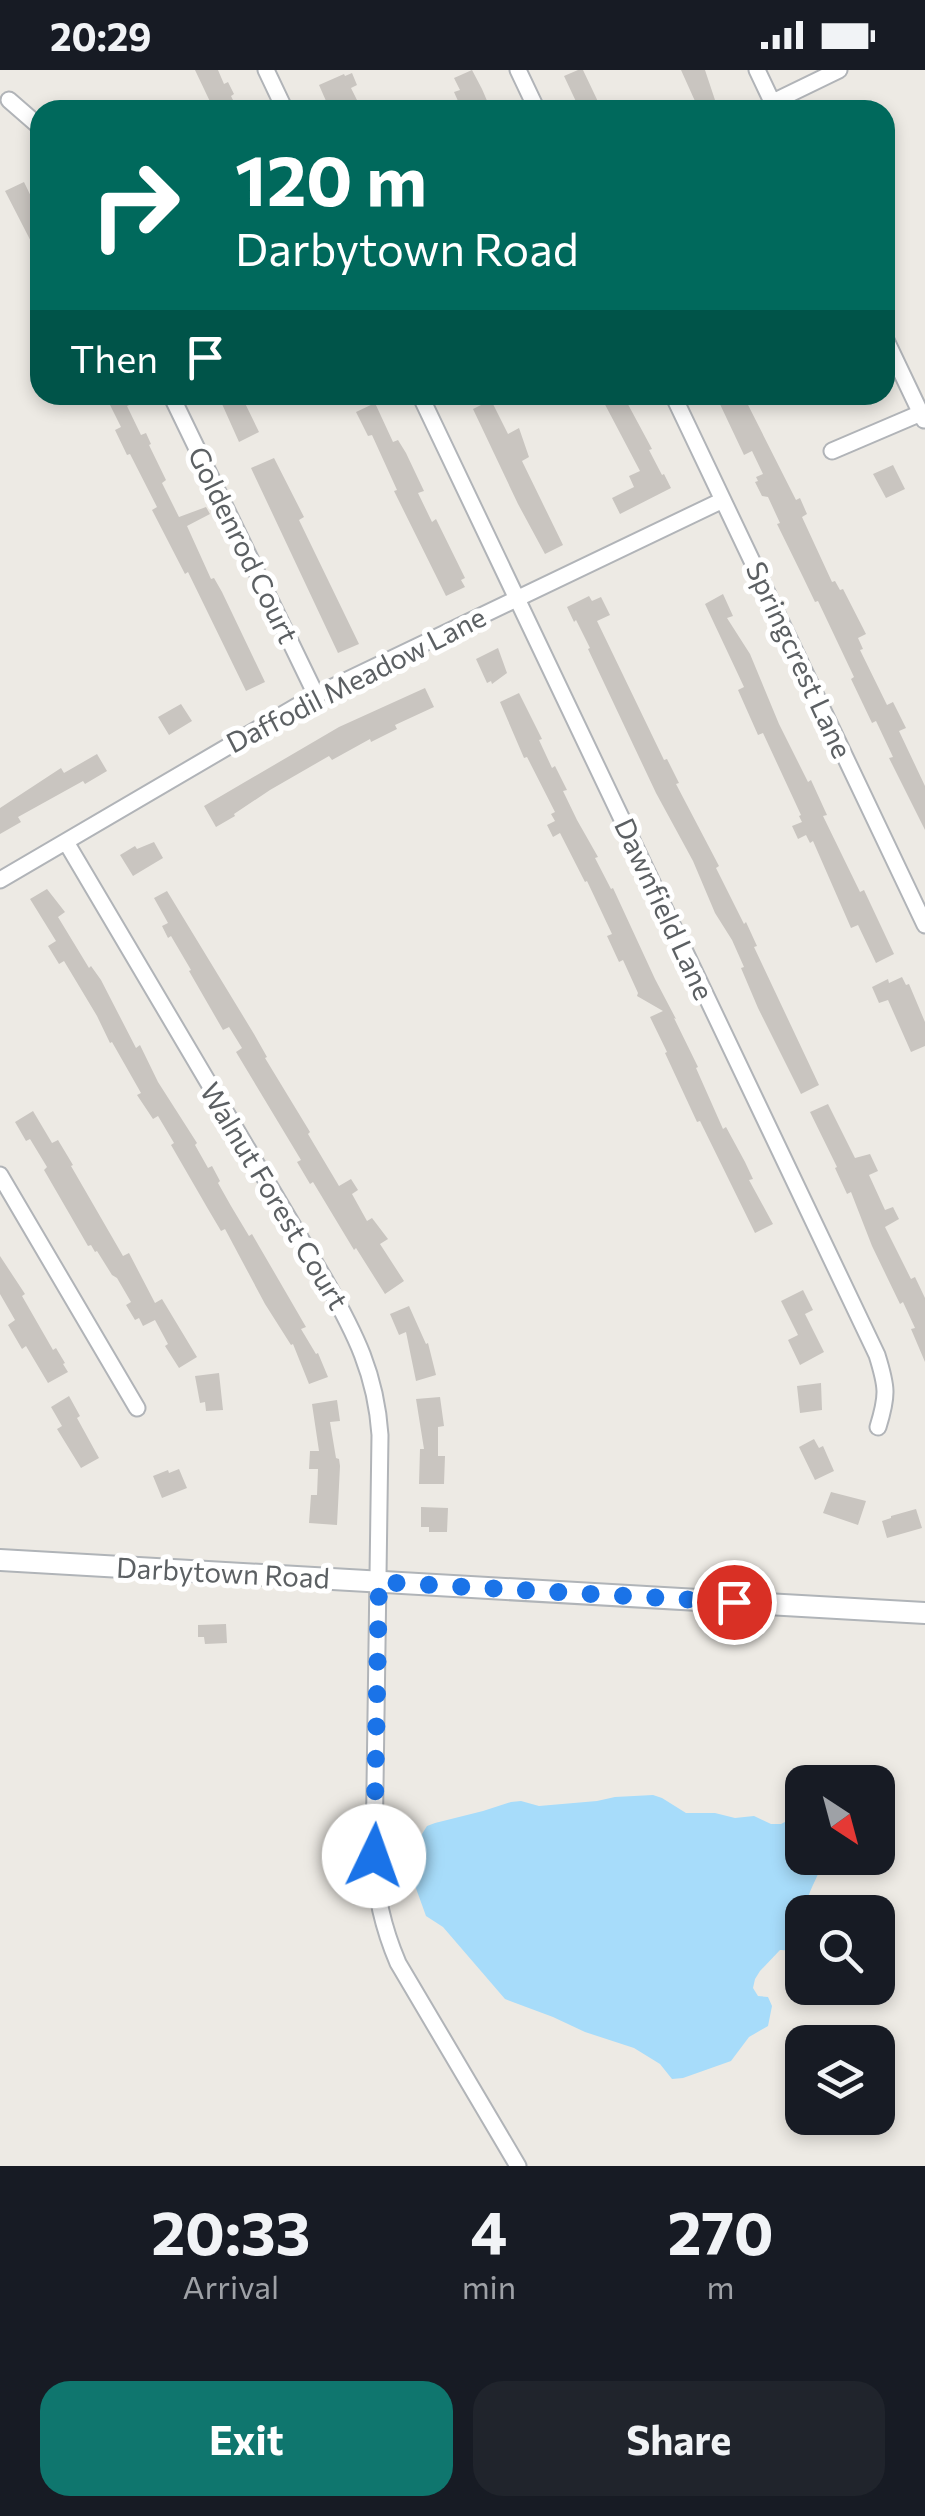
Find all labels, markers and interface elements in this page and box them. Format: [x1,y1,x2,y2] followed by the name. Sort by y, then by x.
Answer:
[50,12,152,59] text: 20:29
[235,135,427,220] text: 120 m
[70,140,200,270] icon: right
[235,220,579,275] text: Darbytown Road
[178,330,233,385] icon: arrive
[70,334,158,381] text: Then
[182,441,306,648] street label: Goldenrod Court
[740,556,860,763] street label: Springcrest Lane
[220,599,491,759] street label: Daffodil Meadow Lane
[608,812,722,1005] street label: Dawnfield Lane
[194,1076,356,1315] street label: Walnut Forest Court
[115,1549,331,1595] street label: Darbytown Road
[692,1560,777,1645] pin
[707,1575,762,1630] icon: arrive
[785,1765,895,1875] north arrow
[785,1765,895,2135] map controls
[322,1804,426,1908] position arrow
[785,1895,895,2005] button: search
[785,2025,895,2135] button: layers
[151,2194,310,2267] text: 20:33
[470,2194,507,2267] text: 4
[667,2194,774,2267] text: 270
[182,2266,279,2306] text: Arrival
[462,2266,516,2306] text: min
[707,2266,735,2306] text: m
[40,2381,453,2496] button: Exit
[473,2381,885,2496] button: Share

